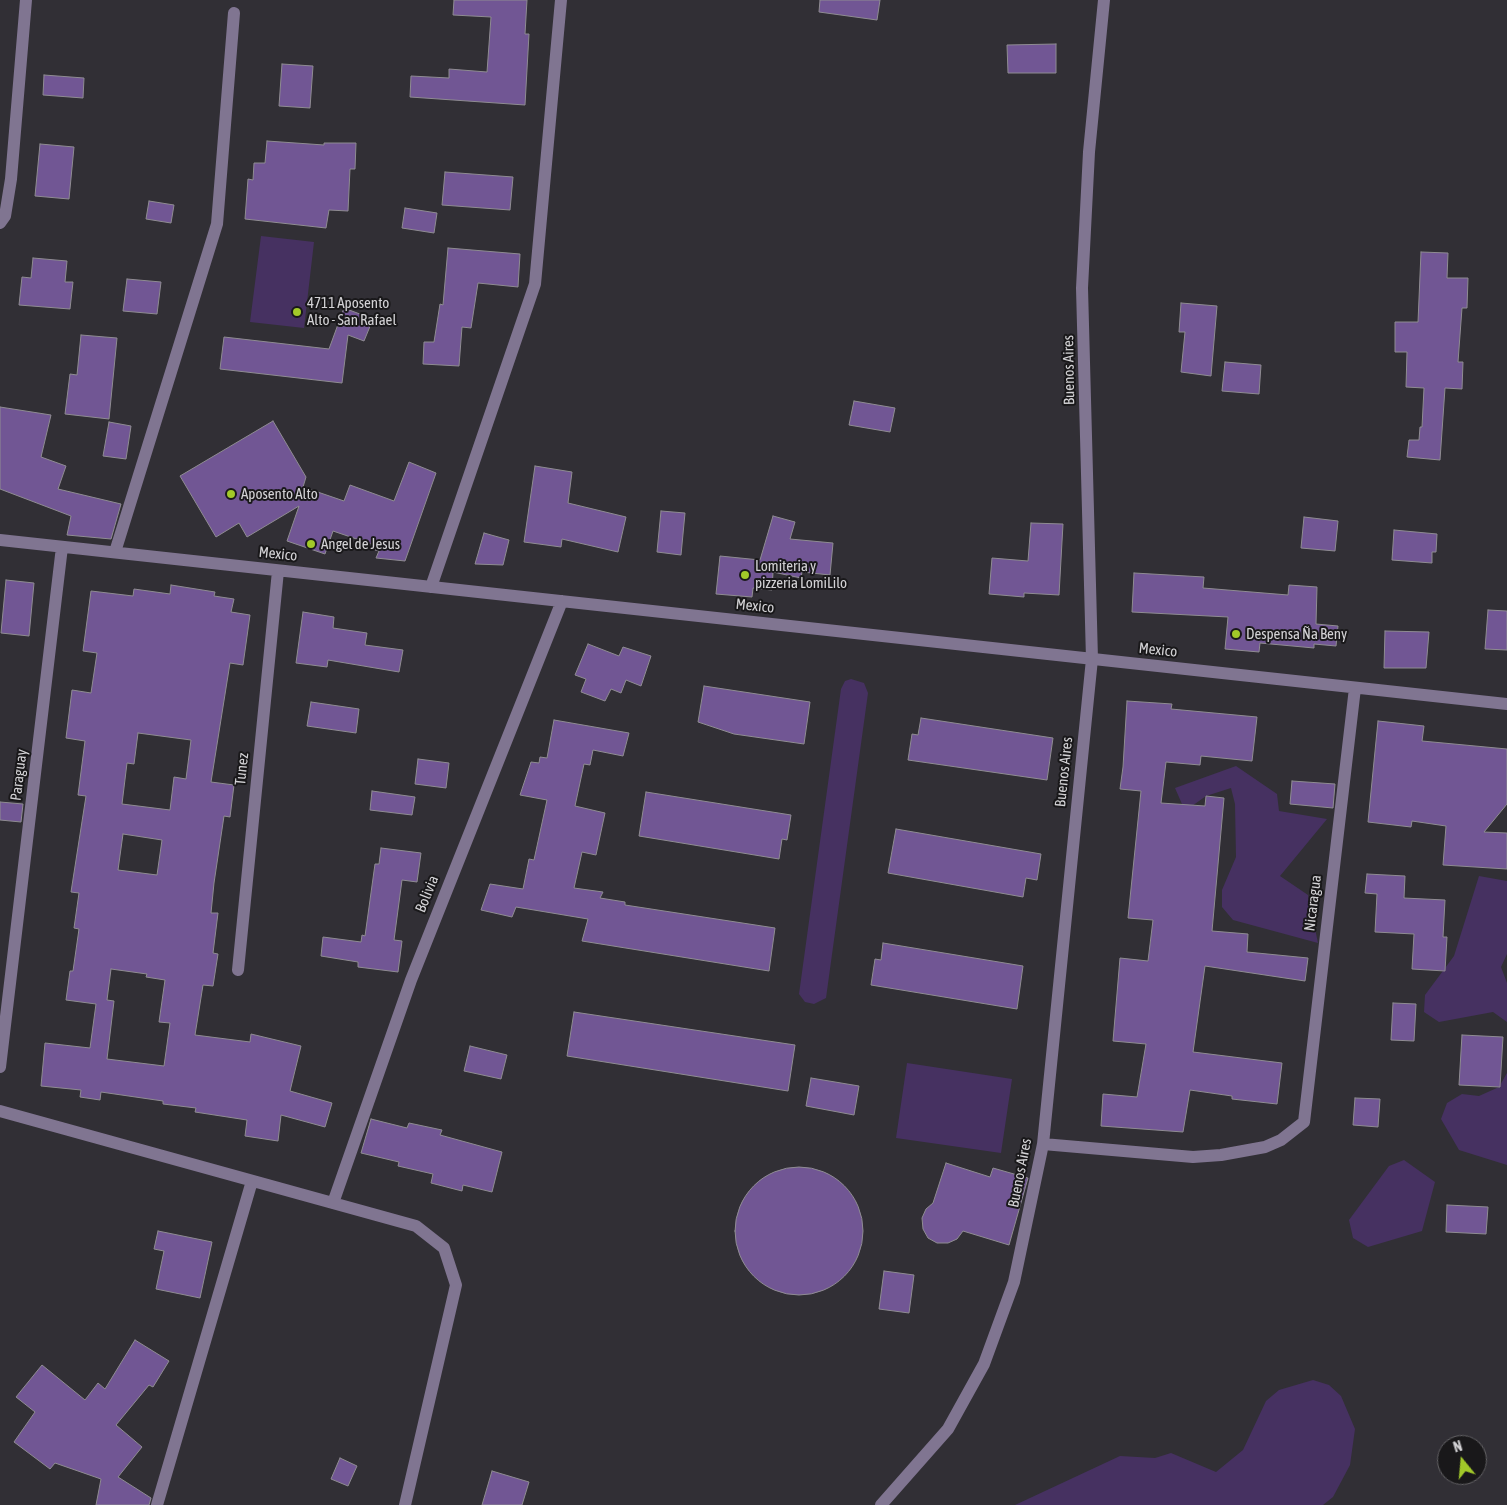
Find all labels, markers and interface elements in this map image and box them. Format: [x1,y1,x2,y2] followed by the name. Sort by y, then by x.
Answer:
[307,294,396,329] place label: 4711 Aposento Alto - San Rafael
[291,306,303,318] marker: 4711 Aposento Alto - San Rafael
[1059,335,1079,405] street label: Buenos Aires
[241,485,318,503] place label: Aposento Alto
[225,488,237,500] marker: Aposento Alto
[321,535,400,553] place label: Angel de Jesus
[305,538,317,550] marker: Angel de Jesus
[258,543,298,565] street label: Mexico
[755,557,847,592] place label: Lomiteria y pizzeria LomiLilo
[739,569,751,581] marker: Lomiteria y pizzeria LomiLilo
[735,595,775,617] street label: Mexico
[1246,625,1347,643] place label: Despensa Ña Beny
[1230,628,1242,640] marker: Despensa Ña Beny
[1138,639,1178,661] street label: Mexico
[1051,736,1077,808] street label: Buenos Aires
[7,748,31,802] street label: Paraguay
[231,752,253,786] street label: Tunez
[412,873,442,915] street label: Bolivia
[1301,874,1325,932] street label: Nicaragua
[1004,1137,1036,1209] street label: Buenos Aires
[1437,1435,1487,1485] north arrow
[1452,1438,1464,1455] text: N

